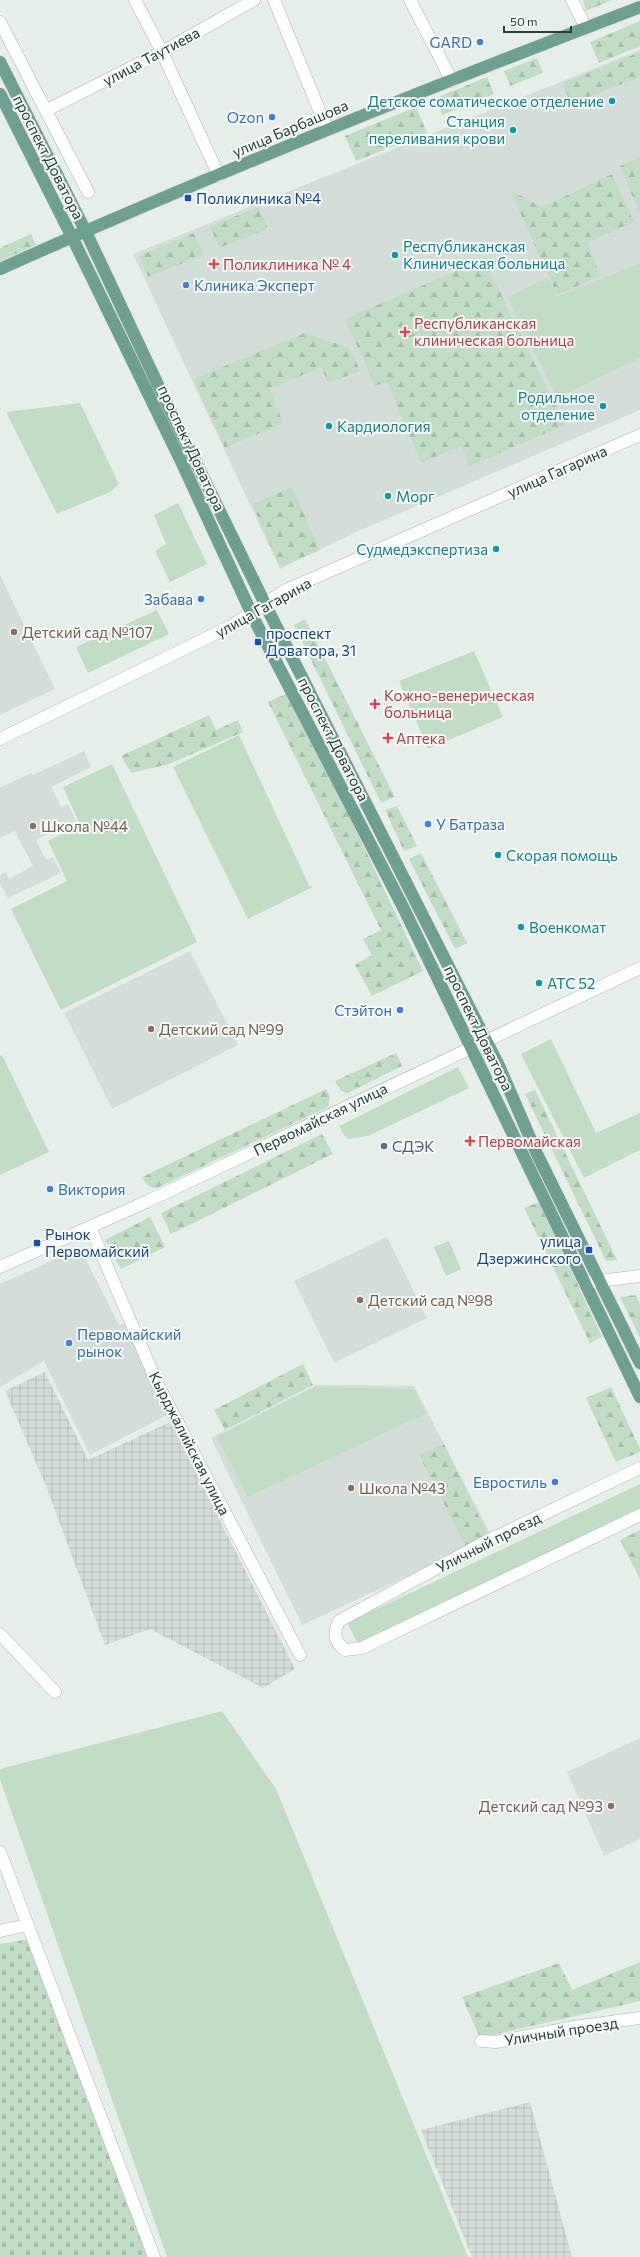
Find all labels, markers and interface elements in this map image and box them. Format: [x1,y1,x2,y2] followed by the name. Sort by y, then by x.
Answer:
[504,8,571,34] scale bar
[510,14,538,28] text: 50 m
[100,23,202,89] street label: улица Таутиева
[430,33,472,51] place label: GARD
[475,37,485,47] marker: GARD
[10,92,88,222] street label: проспект Доватора
[367,92,604,110] place label: Детское соматическое отделение
[229,96,351,160] street label: улица Барбашова
[607,96,617,106] marker: Детское соматическое отделение
[227,108,264,126] place label: Ozon
[267,112,277,122] marker: Ozon
[369,112,505,147] place label: Станция переливания крови
[508,125,518,135] marker: Станция переливания крови
[196,189,321,207] place label: Поликлиника №4
[183,193,193,203] marker: Поликлиника №4
[403,237,565,272] place label: Республиканская Клиническая больница
[390,250,400,260] marker: Республиканская Клиническая больница
[223,255,351,273] place label: Поликлиника № 4
[208,258,220,270] marker: Поликлиника № 4
[194,276,315,294] place label: Клиника Эксперт
[181,280,191,290] marker: Клиника Эксперт
[414,314,574,349] place label: Республиканская клиническая больница
[399,326,411,338] marker: Республиканская клиническая больница
[155,382,229,514] street label: проспект Доватора
[518,388,595,423] place label: Родильное отделение
[598,401,608,411] marker: Родильное отделение
[337,417,431,435] place label: Кардиология
[324,421,334,431] marker: Кардиология
[505,441,609,501] street label: улица Гагарина
[396,487,435,505] place label: Морг
[383,491,393,501] marker: Морг
[356,540,488,558] place label: Судмедэкспертиза
[491,544,501,554] marker: Судмедэкспертиза
[212,573,314,641] street label: улица Гагарина
[144,590,193,608] place label: Забава
[196,594,206,604] marker: Забава
[22,623,153,641] place label: Детский сад №107
[266,624,356,659] place label: проспект Доватора, 31
[9,627,19,637] marker: Детский сад №107
[253,637,263,647] marker: проспект Доватора, 31
[295,674,373,804] street label: проспект Доватора
[384,686,535,721] place label: Кожно-венерическая больница
[369,698,381,710] marker: Кожно-венерическая больница
[396,729,446,747] place label: Аптека
[383,733,393,743] marker: Аптека
[436,815,505,833] place label: У Батраза
[41,817,128,835] place label: Школа №44
[423,819,433,829] marker: У Батраза
[28,821,38,831] marker: Школа №44
[506,846,618,864] place label: Скорая помощь
[493,850,503,860] marker: Скорая помощь
[529,918,606,936] place label: Военкомат
[516,922,526,932] marker: Военкомат
[441,962,517,1094] street label: проспект Доватора
[547,974,595,992] place label: АТС 52
[534,978,544,988] marker: АТС 52
[334,1001,392,1019] place label: Стэйтон
[395,1005,405,1015] marker: Стэйтон
[159,1020,284,1038] place label: Детский сад №99
[146,1024,156,1034] marker: Детский сад №99
[250,1079,390,1159] street label: Первомайская улица
[478,1132,581,1150] place label: Первомайская
[465,1136,475,1146] marker: Первомайская
[392,1137,434,1155] place label: СДЭК
[379,1141,389,1151] marker: СДЭК
[58,1180,125,1198] place label: Виктория
[45,1184,55,1194] marker: Виктория
[45,1225,149,1260] place label: Рынок Первомайский
[477,1232,581,1267] place label: улица Дзержинского
[32,1238,42,1248] marker: Рынок Первомайский
[584,1245,594,1255] marker: улица Дзержинского
[368,1291,493,1309] place label: Детский сад №98
[355,1295,365,1305] marker: Детский сад №98
[77,1325,181,1360] place label: Первомайский рынок
[64,1338,74,1348] marker: Первомайский рынок
[146,1368,234,1518] street label: Кырджалийская улица
[473,1473,547,1491] place label: Евростиль
[550,1477,560,1487] marker: Евростиль
[359,1479,446,1497] place label: Школа №43
[346,1483,356,1493] marker: Школа №43
[433,1508,544,1576] street label: Уличный проезд
[479,1797,603,1815] place label: Детский сад №93
[606,1801,616,1811] marker: Детский сад №93
[503,2013,619,2049] street label: Уличный проезд

